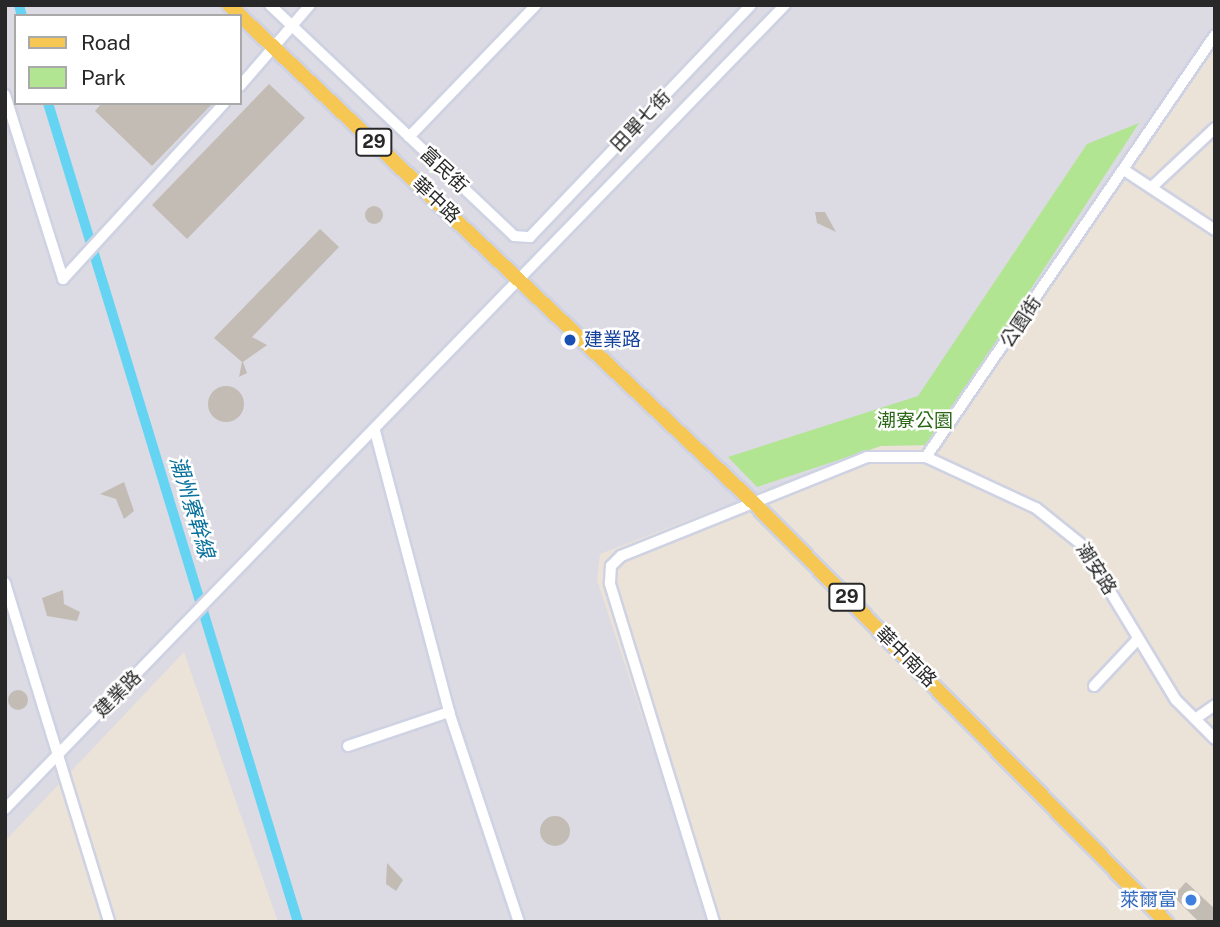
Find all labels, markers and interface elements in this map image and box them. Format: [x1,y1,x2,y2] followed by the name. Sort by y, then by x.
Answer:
[14,14,242,105] legend
[81,30,131,55] text: Road
[81,65,126,90] text: Park
[606,86,676,156] street label: 田單七街
[355,127,393,156] road number: 29
[415,142,473,198] street label: 富民街
[407,172,465,228] street label: 華中路
[996,292,1046,352] street label: 公園街
[584,329,641,351] place label: 建業路
[562,332,578,348] marker: 建業路
[877,410,953,432] park label: 潮寮公園
[165,453,219,561] water label: 潮州寮幹線
[1071,539,1121,599] street label: 潮安路
[828,582,866,612] road number: 29
[871,622,941,692] street label: 華中南路
[90,666,146,722] street label: 建業路
[1120,889,1177,911] place label: 萊爾富
[1183,892,1199,908] marker: 萊爾富

